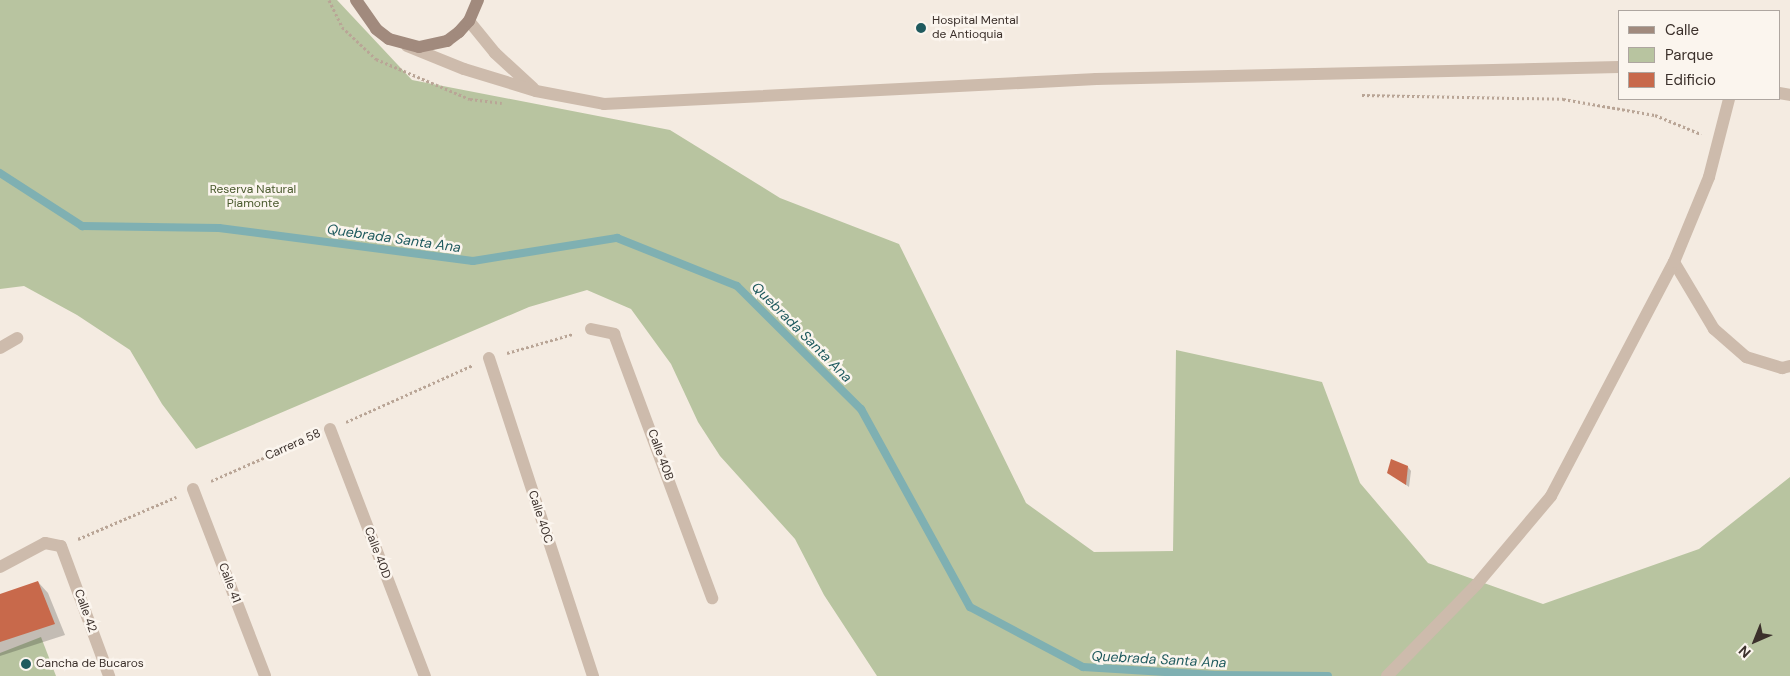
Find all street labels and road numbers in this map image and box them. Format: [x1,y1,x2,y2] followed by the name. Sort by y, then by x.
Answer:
[263,426,323,464] street label: Carrera 58
[644,428,676,482] street label: Calle 40B
[525,489,555,545] street label: Calle 40C
[361,525,393,581] street label: Calle 40D
[215,561,243,605] street label: Calle 41
[71,588,99,634] street label: Calle 42

